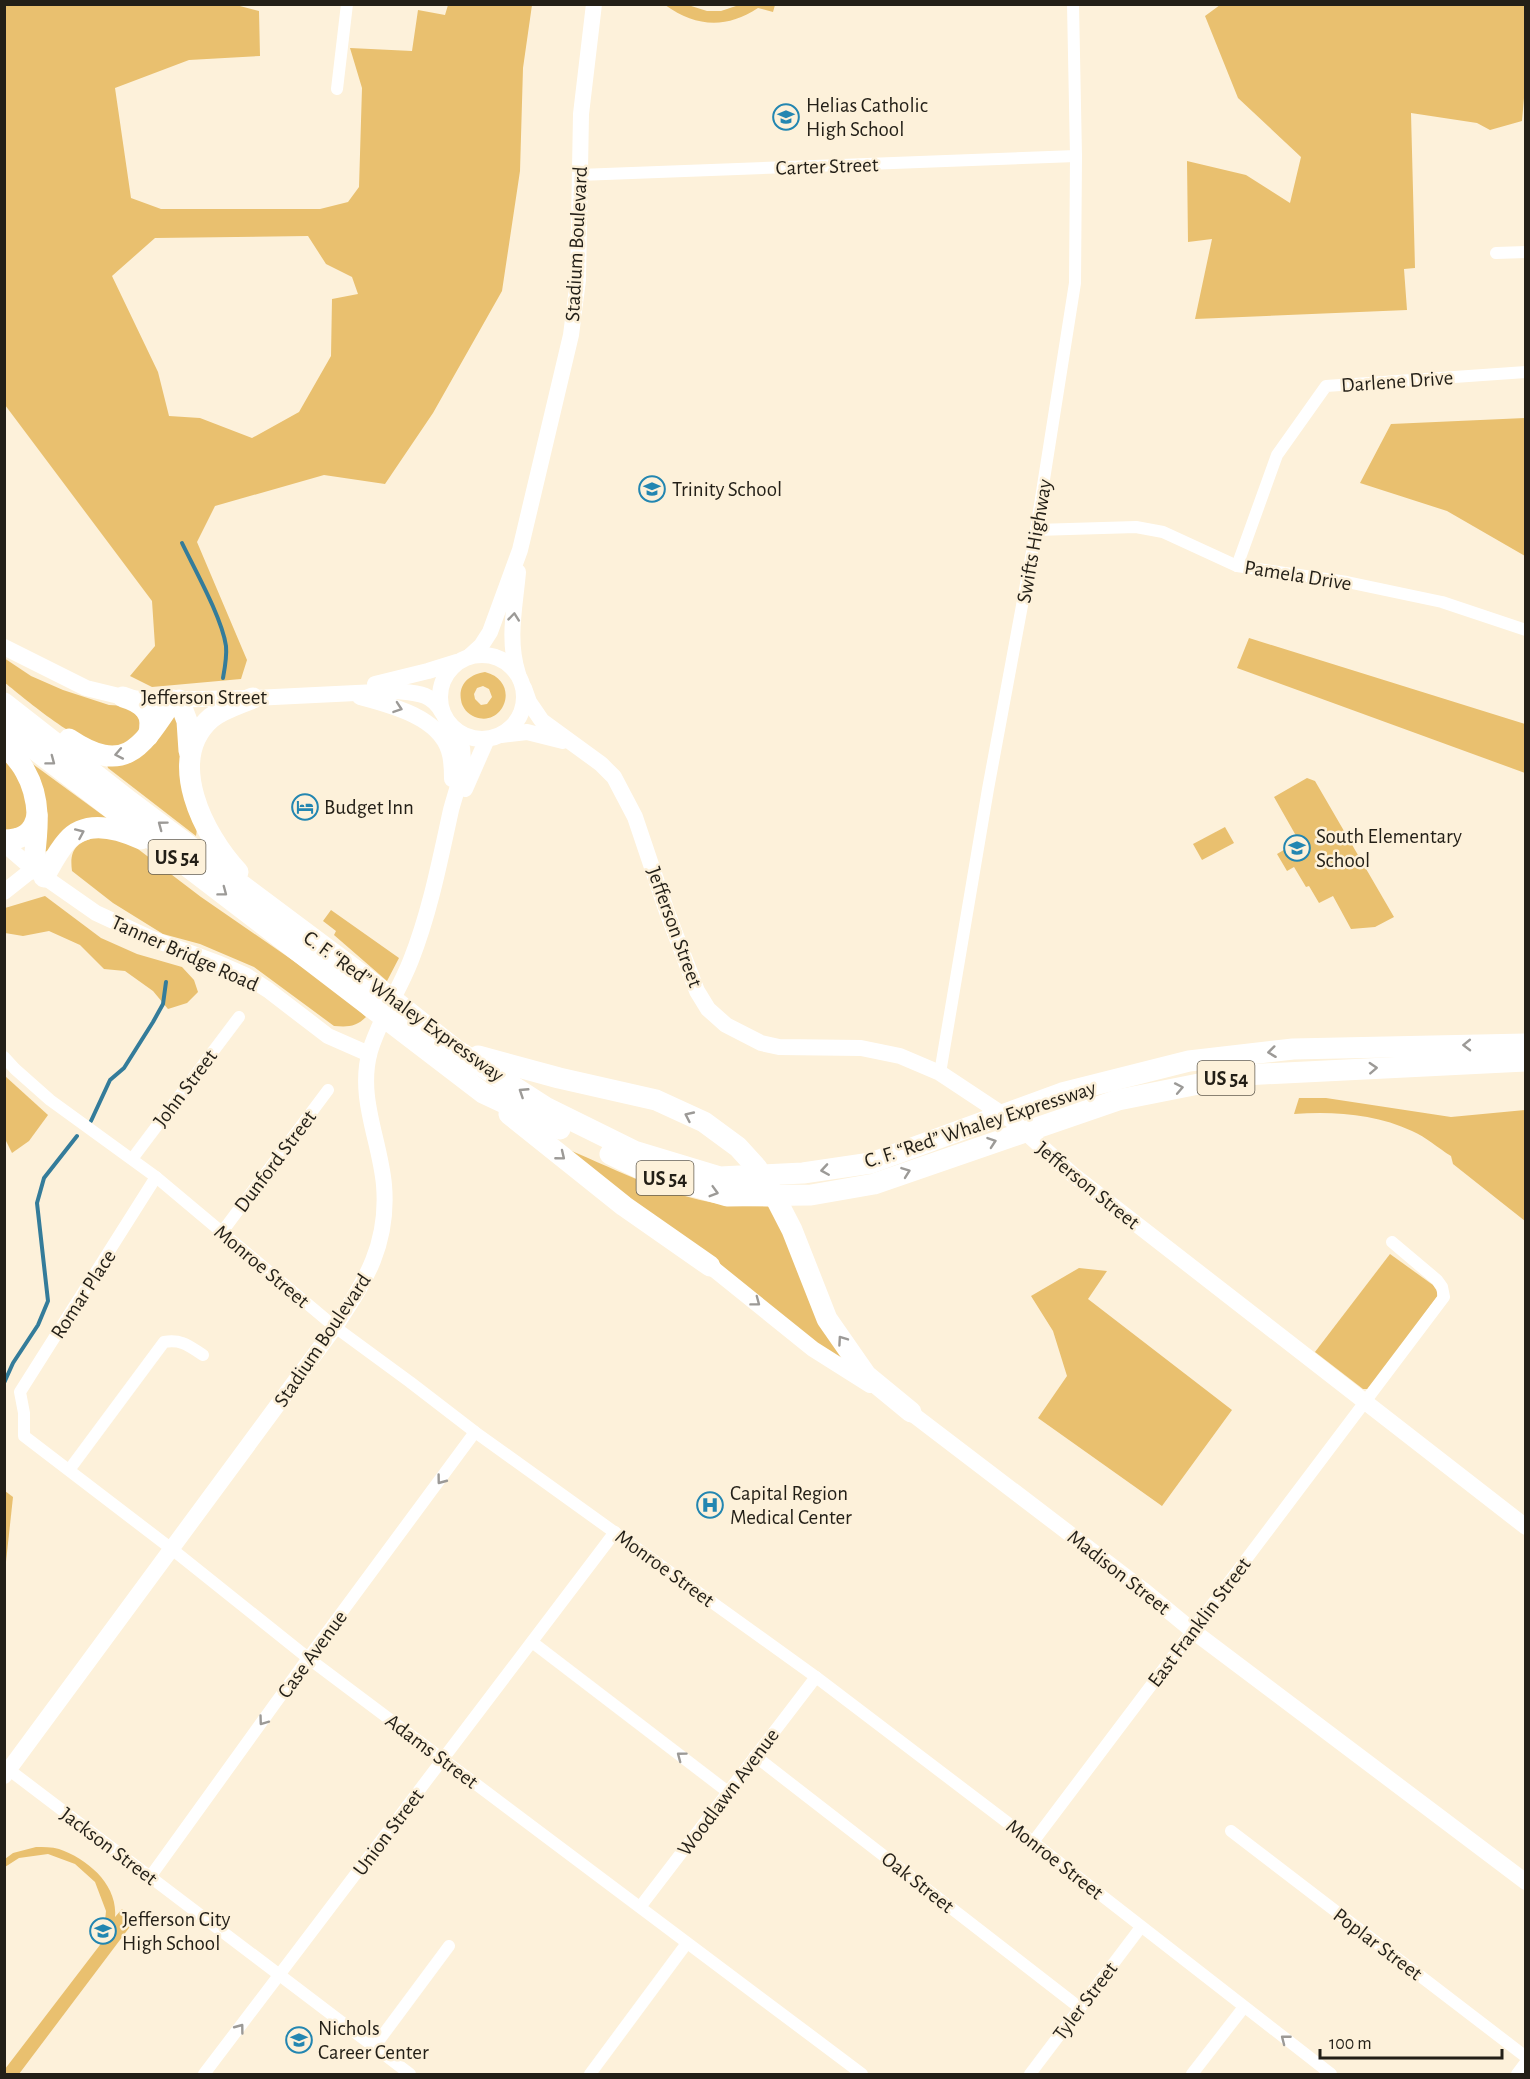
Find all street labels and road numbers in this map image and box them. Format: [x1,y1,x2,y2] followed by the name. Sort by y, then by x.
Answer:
[775,154,879,179] street label: Carter Street
[562,166,591,322] street label: Stadium Boulevard
[1340,367,1454,396] street label: Darlene Drive
[1013,477,1056,605] street label: Swifts Highway
[1243,557,1353,594] street label: Pamela Drive
[141,687,267,708] street label: Jefferson Street
[148,840,206,874] road number: US 54
[643,864,706,990] street label: Jefferson Street
[108,912,262,995] street label: Tanner Bridge Road
[300,927,508,1086] street label: C. F. “Red” Whaley Expressway
[150,1045,221,1131] street label: John Street
[1198,1061,1254,1095] road number: US 54
[862,1077,1099,1172] street label: C. F. “Red” Whaley Expressway
[231,1106,320,1216] street label: Dunford Street
[1032,1138,1144,1233] street label: Jefferson Street
[636,1161,694,1195] road number: US 54
[210,1221,313,1312] street label: Monroe Street
[47,1246,120,1342] street label: Romar Place
[270,1270,375,1411] street label: Stadium Boulevard
[611,1526,718,1611] street label: Monroe Street
[1064,1526,1174,1619] street label: Madison Street
[1144,1553,1255,1691] street label: East Franklin Street
[274,1607,351,1702] street label: Case Avenue
[382,1710,482,1793] street label: Adams Street
[674,1725,783,1860] street label: Woodlawn Avenue
[349,1785,428,1880] street label: Union Street
[56,1803,161,1890] street label: Jackson Street
[1002,1815,1107,1904] street label: Monroe Street
[878,1848,958,1917] street label: Oak Street
[1329,1904,1426,1985] street label: Poplar Street
[1049,1958,1122,2045] street label: Tyler Street

